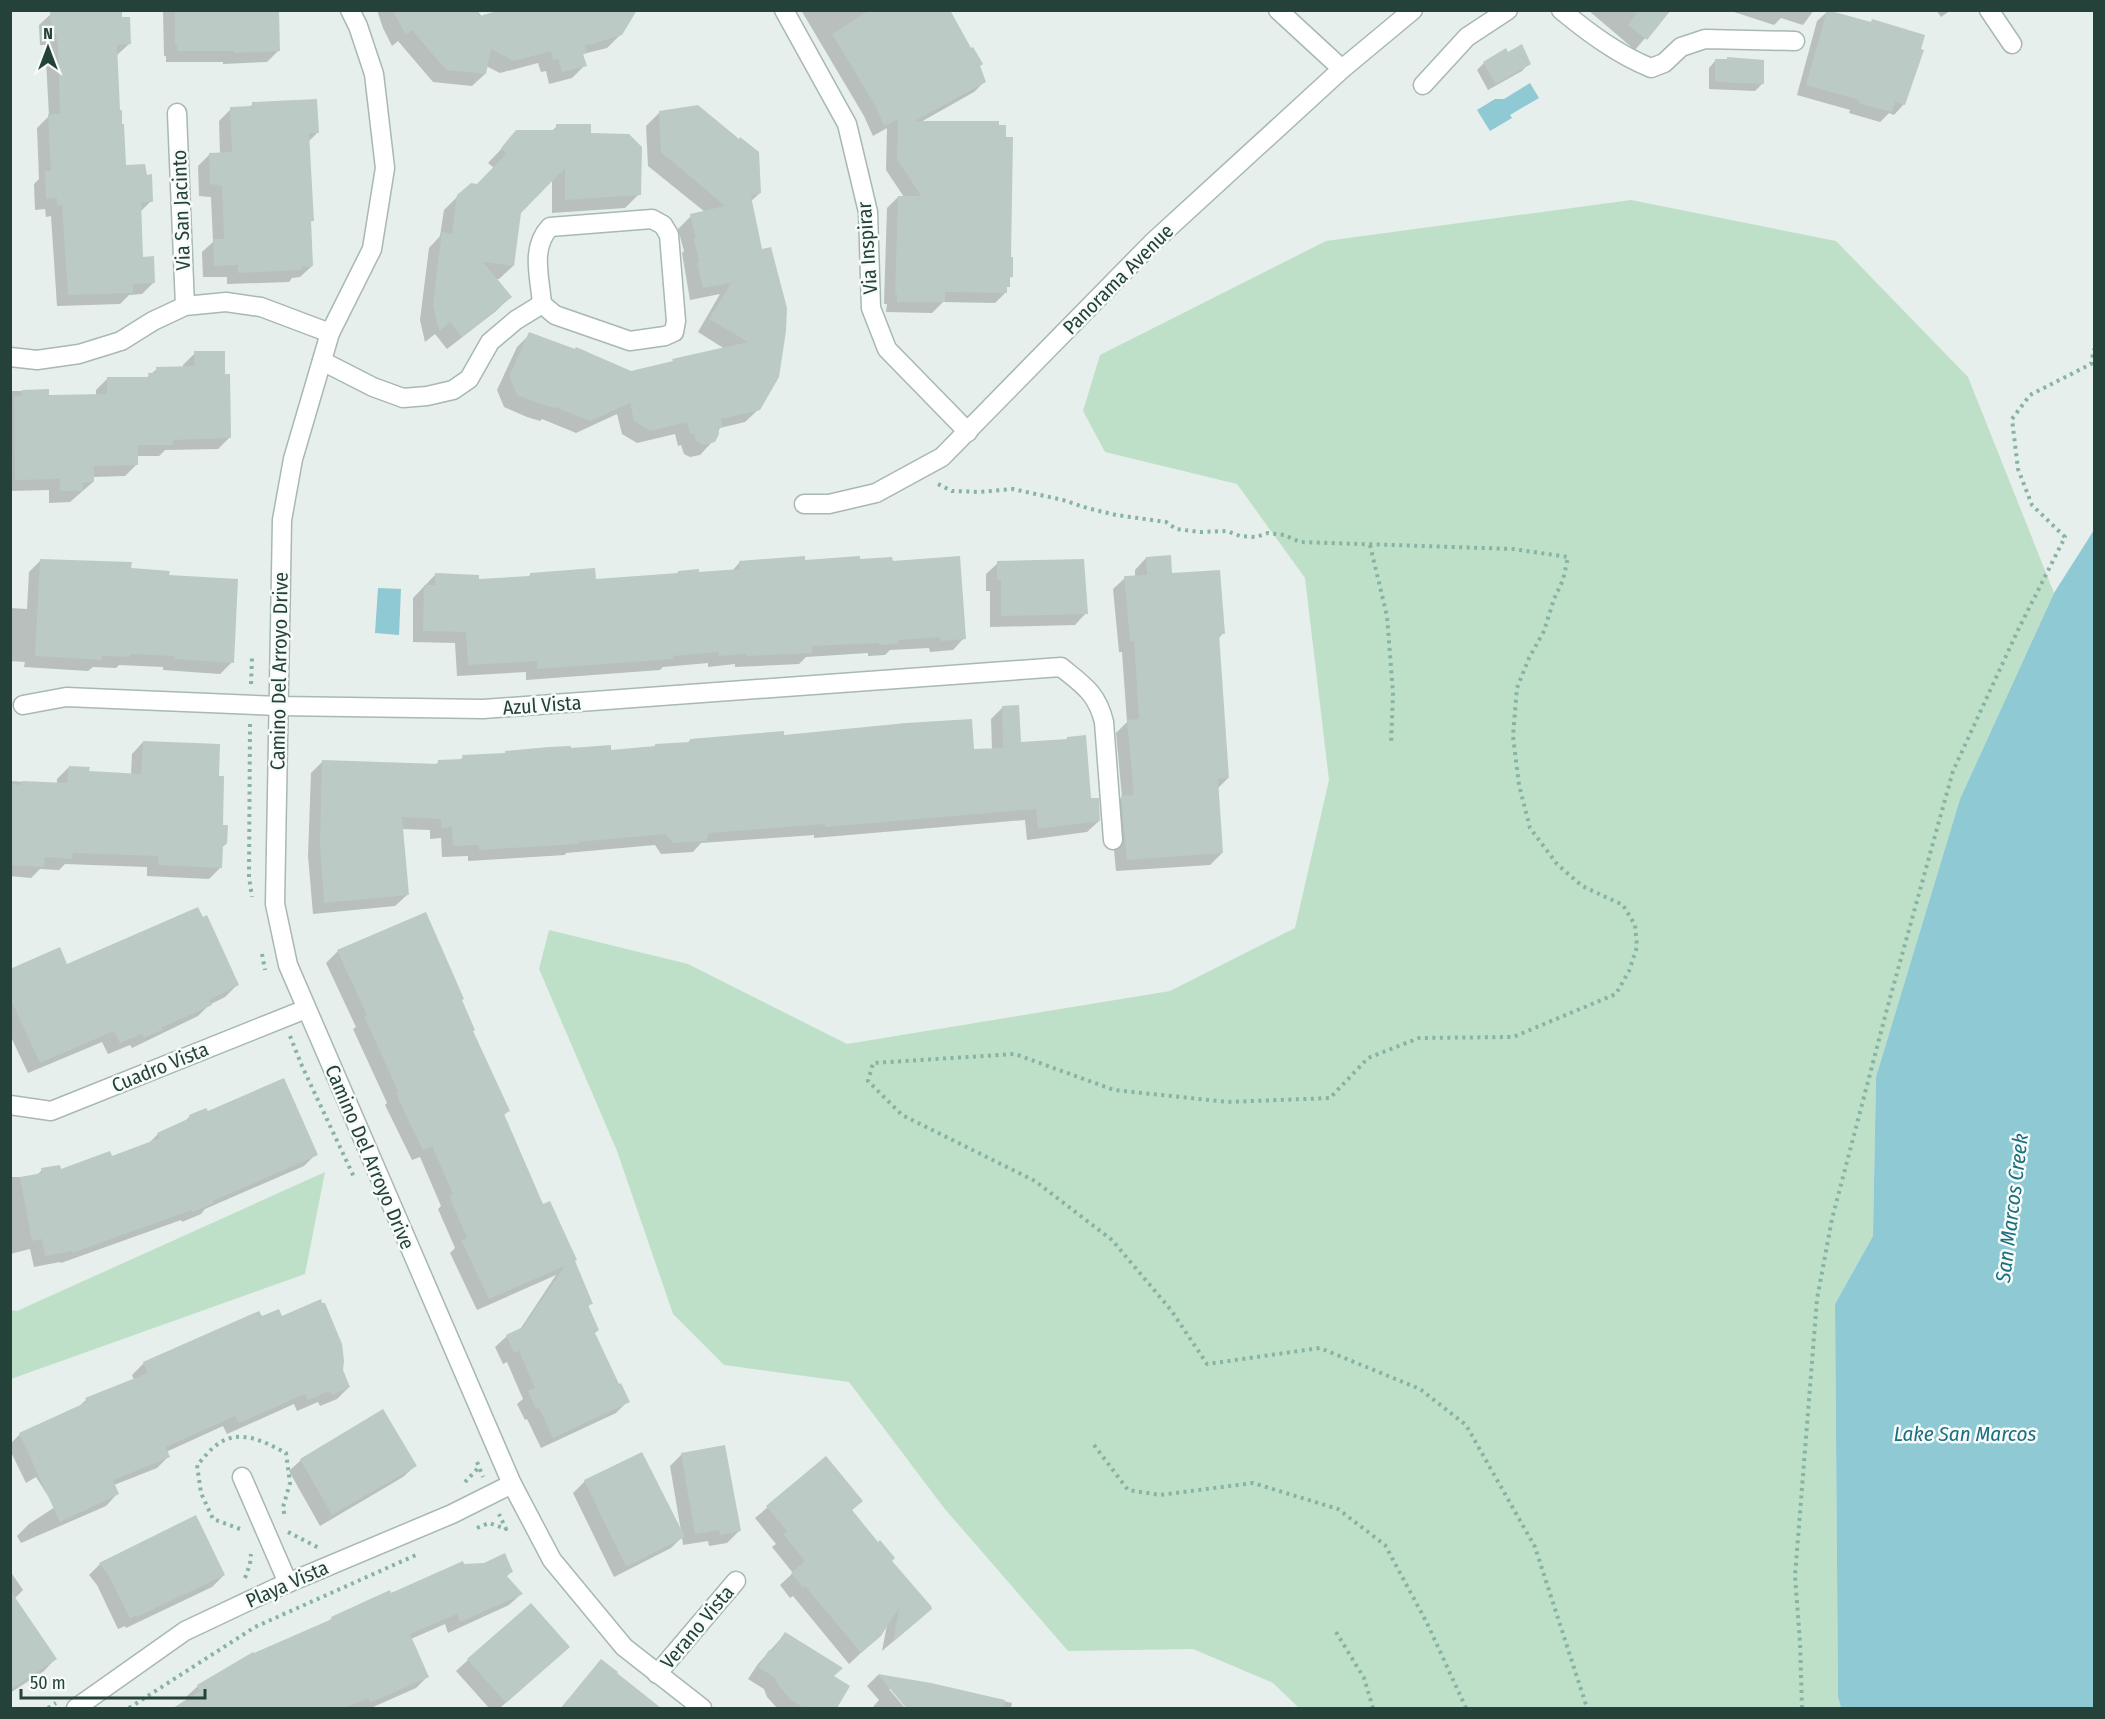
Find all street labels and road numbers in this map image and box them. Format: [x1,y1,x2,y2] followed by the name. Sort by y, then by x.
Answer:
[167,149,195,271] street label: Via San Jacinto
[852,201,882,295] street label: Via Inspirar
[1058,219,1178,339] street label: Panorama Avenue
[265,572,293,770] street label: Camino Del Arroyo Drive
[502,690,582,720] street label: Azul Vista
[108,1037,212,1097] street label: Cuadro Vista
[320,1061,420,1253] street label: Camino Del Arroyo Drive
[242,1555,332,1613] street label: Playa Vista
[655,1580,739,1674] street label: Verano Vista

